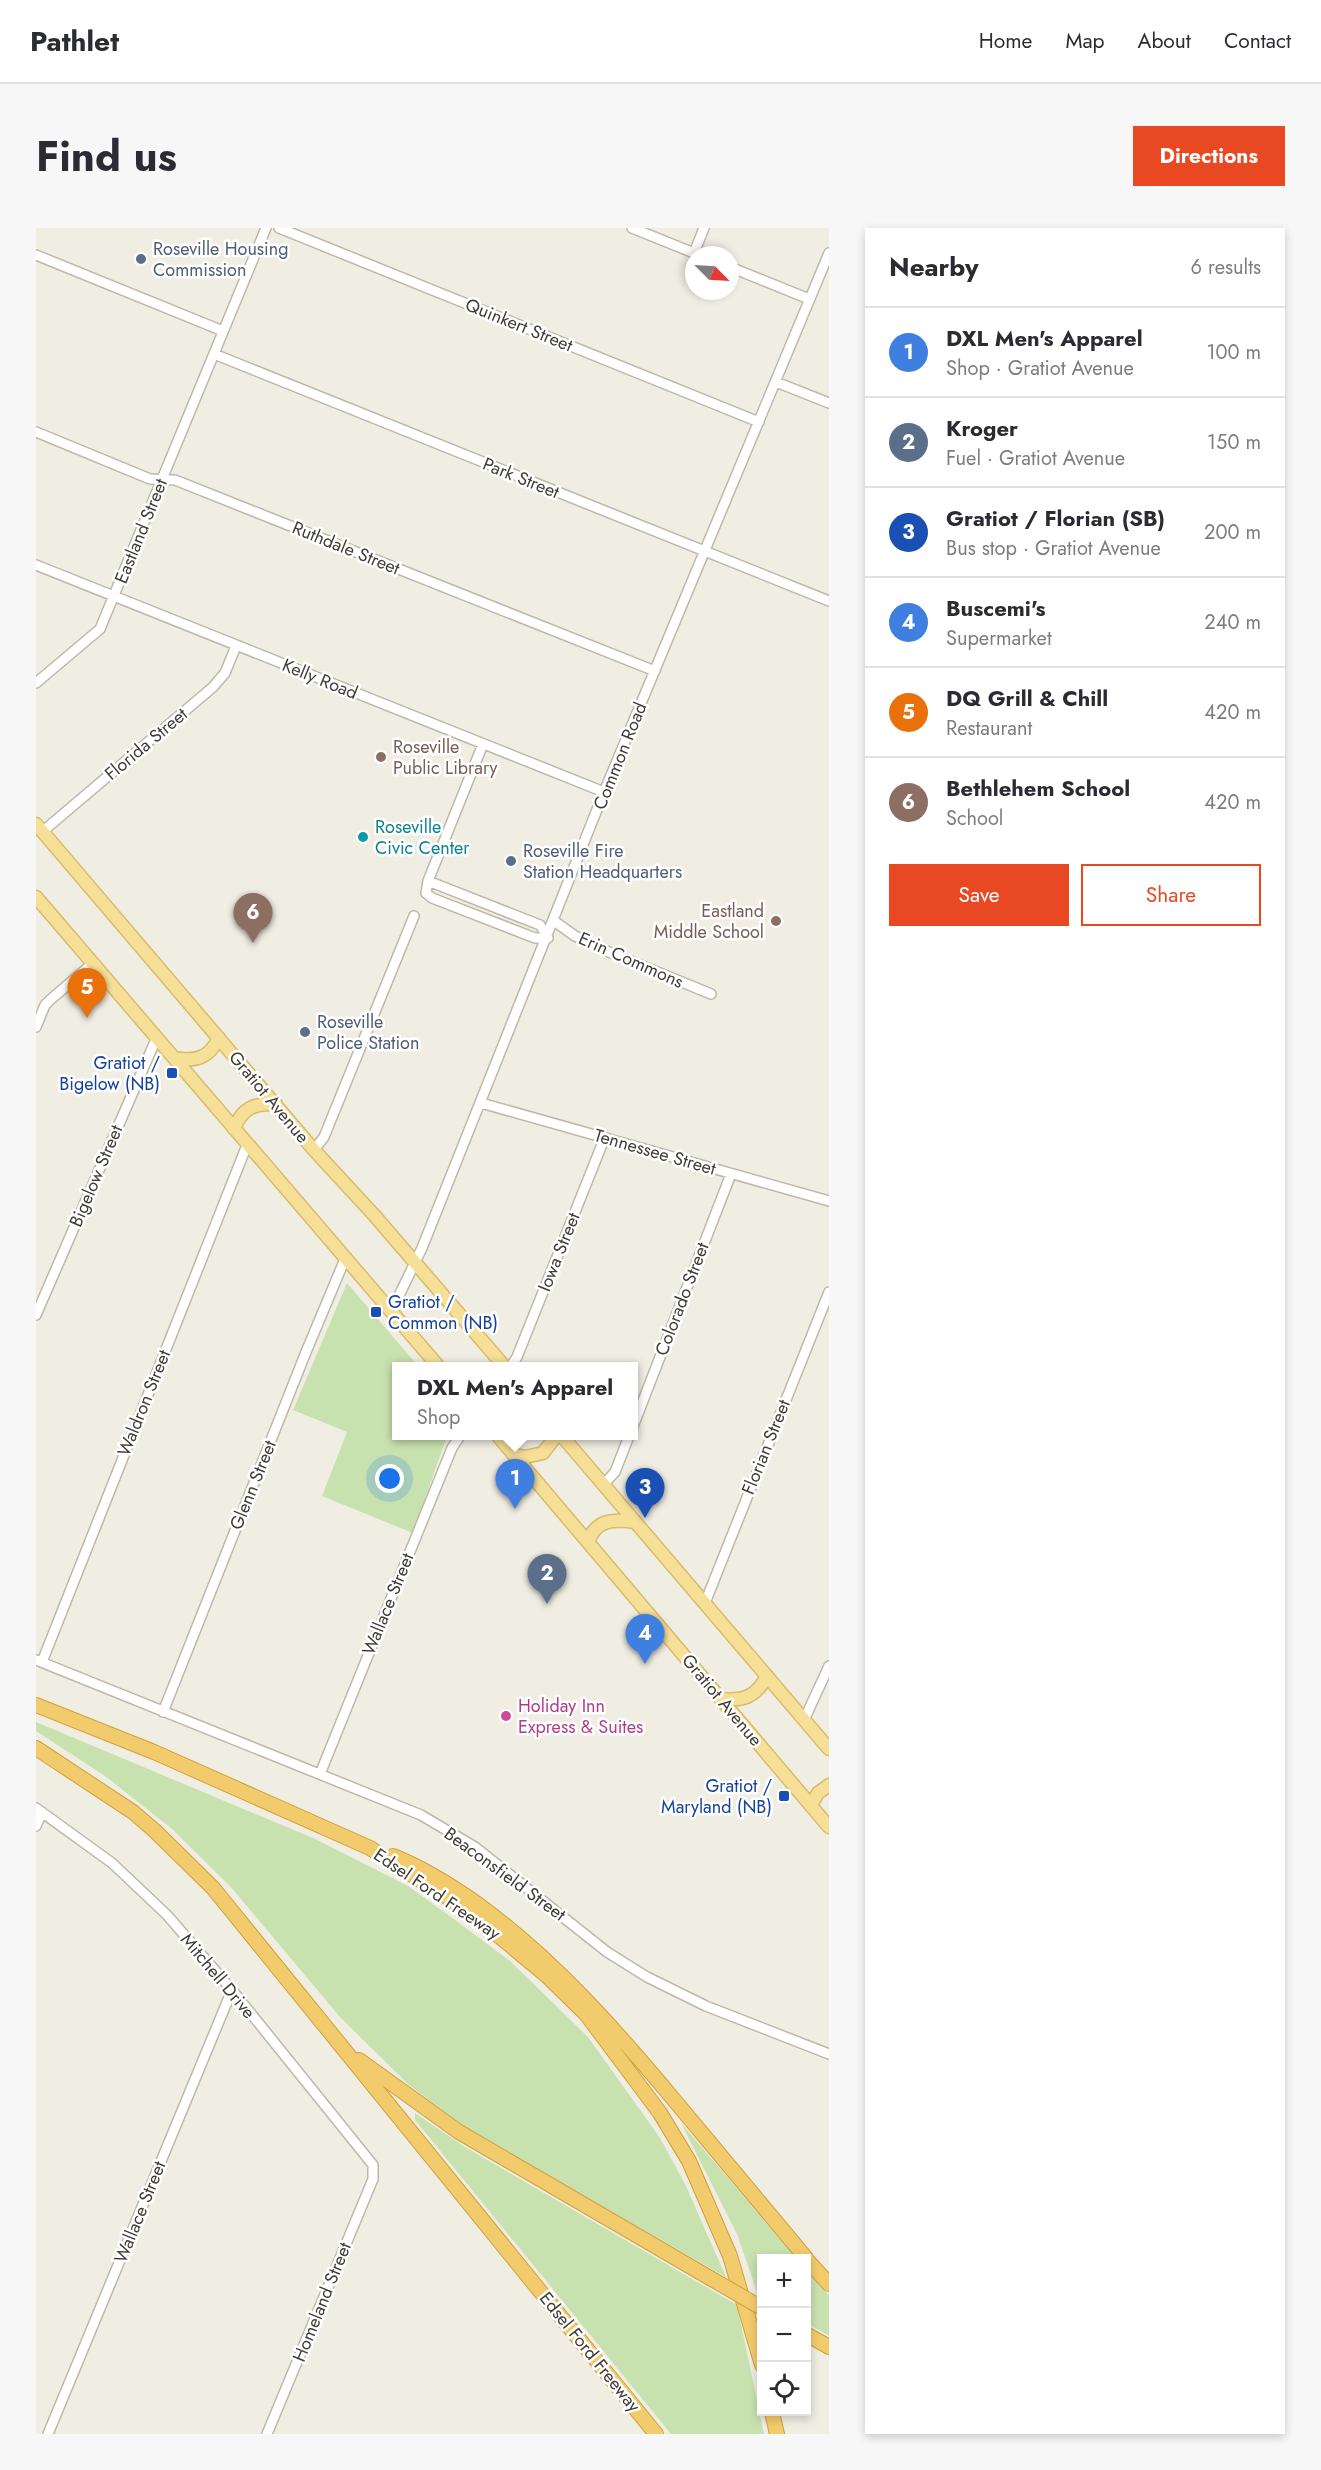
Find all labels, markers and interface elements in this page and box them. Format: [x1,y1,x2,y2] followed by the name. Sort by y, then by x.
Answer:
[30,21,119,62] text: Pathlet
[979,26,1032,56] text: Home
[1065,26,1105,56] text: Map
[1138,26,1191,56] text: About
[1224,26,1291,56] text: Contact
[36,126,177,187] text: Find us
[1133,126,1285,186] button: Directions
[153,236,289,283] place label: Roseville Housing Commission
[685,246,739,300] north arrow
[889,248,978,286] text: Nearby
[134,252,148,266] marker: Roseville Housing Commission
[1191,253,1261,282] text: 6 results
[461,292,577,359] street label: Quinkert Street
[946,322,1143,354] text: DXL Men's Apparel
[903,338,914,367] text: 1
[1206,338,1261,367] text: 100 m
[946,354,1134,383] text: Shop · Gratiot Avenue
[946,412,1018,444] text: Kroger
[902,428,915,457] text: 2
[1207,428,1261,457] text: 150 m
[946,444,1125,473] text: Fuel · Gratiot Avenue
[479,451,564,505] street label: Park Street
[108,474,174,587] street label: Eastland Street
[946,502,1165,534] text: Gratiot / Florian (SB)
[288,515,404,582] street label: Ruthdale Street
[902,518,915,547] text: 3
[1204,518,1261,547] text: 200 m
[946,534,1161,563] text: Bus stop · Gratiot Avenue
[946,592,1045,624] text: Buscemi's
[902,608,915,637] text: 4
[1204,608,1261,637] text: 240 m
[946,624,1052,653] text: Supermarket
[278,652,362,706] street label: Kelly Road
[946,682,1108,714] text: DQ Grill & Chill
[587,698,653,814] street label: Common Road
[902,698,915,727] text: 5
[1204,698,1261,727] text: 420 m
[99,701,194,786] street label: Florida Street
[946,714,1032,743] text: Restaurant
[393,734,498,781] place label: Roseville Public Library
[374,750,388,764] marker: Roseville Public Library
[946,772,1130,804] text: Bethlehem School
[902,788,915,817] text: 6
[1204,788,1261,817] text: 420 m
[946,804,1003,833] text: School
[375,814,470,861] place label: Roseville Civic Center
[356,830,370,844] marker: Roseville Civic Center
[523,838,682,885] place label: Roseville Fire Station Headquarters
[504,854,518,868] marker: Roseville Fire Station Headquarters
[889,864,1069,926] button: Save
[1081,864,1261,926] button: Share
[234,894,272,943] pin: 6
[654,898,764,945] place label: Eastland Middle School
[769,914,783,928] marker: Eastland Middle School
[574,925,688,995] street label: Erin Commons
[68,968,106,1018] pin: 5
[317,1009,419,1056] place label: Roseville Police Station
[298,1025,312,1039] marker: Roseville Police Station
[223,1045,315,1149] street label: Gratiot Avenue
[59,1050,160,1097] place label: Gratiot / Bigelow (NB)
[165,1066,179,1080] marker: Gratiot / Bigelow (NB)
[63,1120,129,1231] street label: Bigelow Street
[591,1122,720,1182] street label: Tennessee Street
[531,1208,587,1295] street label: Iowa Street
[648,1238,716,1359] street label: Colorado Street
[388,1289,498,1336] place label: Gratiot / Common (NB)
[369,1305,383,1319] marker: Gratiot / Common (NB)
[111,1345,177,1460] street label: Waldron Street
[392,1362,638,1440] popup
[417,1371,613,1403] text: DXL Men's Apparel
[735,1395,797,1498] street label: Florian Street
[417,1403,460,1432] text: Shop
[223,1436,283,1534] street label: Glenn Street
[496,1460,534,1509] pin: 1
[375,1464,404,1493] your location
[626,1468,664,1518] pin: 3
[356,1549,421,1659] street label: Wallace Street
[528,1554,566,1604] pin: 2
[626,1614,664,1664] pin: 4
[676,1648,768,1752] street label: Gratiot Avenue
[518,1693,643,1740] place label: Holiday Inn Express & Suites
[499,1709,513,1723] marker: Holiday Inn Express & Suites
[661,1773,772,1820] place label: Gratiot / Maryland (NB)
[777,1789,791,1803] marker: Gratiot / Maryland (NB)
[439,1821,572,1928] street label: Beaconsfield Street
[368,1842,506,1946] street label: Edsel Ford Freeway
[174,1928,262,2024] street label: Mitchell Drive
[108,2157,173,2267] street label: Wallace Street
[286,2238,358,2366] street label: Homeland Street
[757,2254,811,2416] map controls
[757,2254,811,2308] button: +
[533,2286,647,2418] street label: Edsel Ford Freeway
[757,2308,811,2362] button: −
[757,2362,811,2416] button: locate

